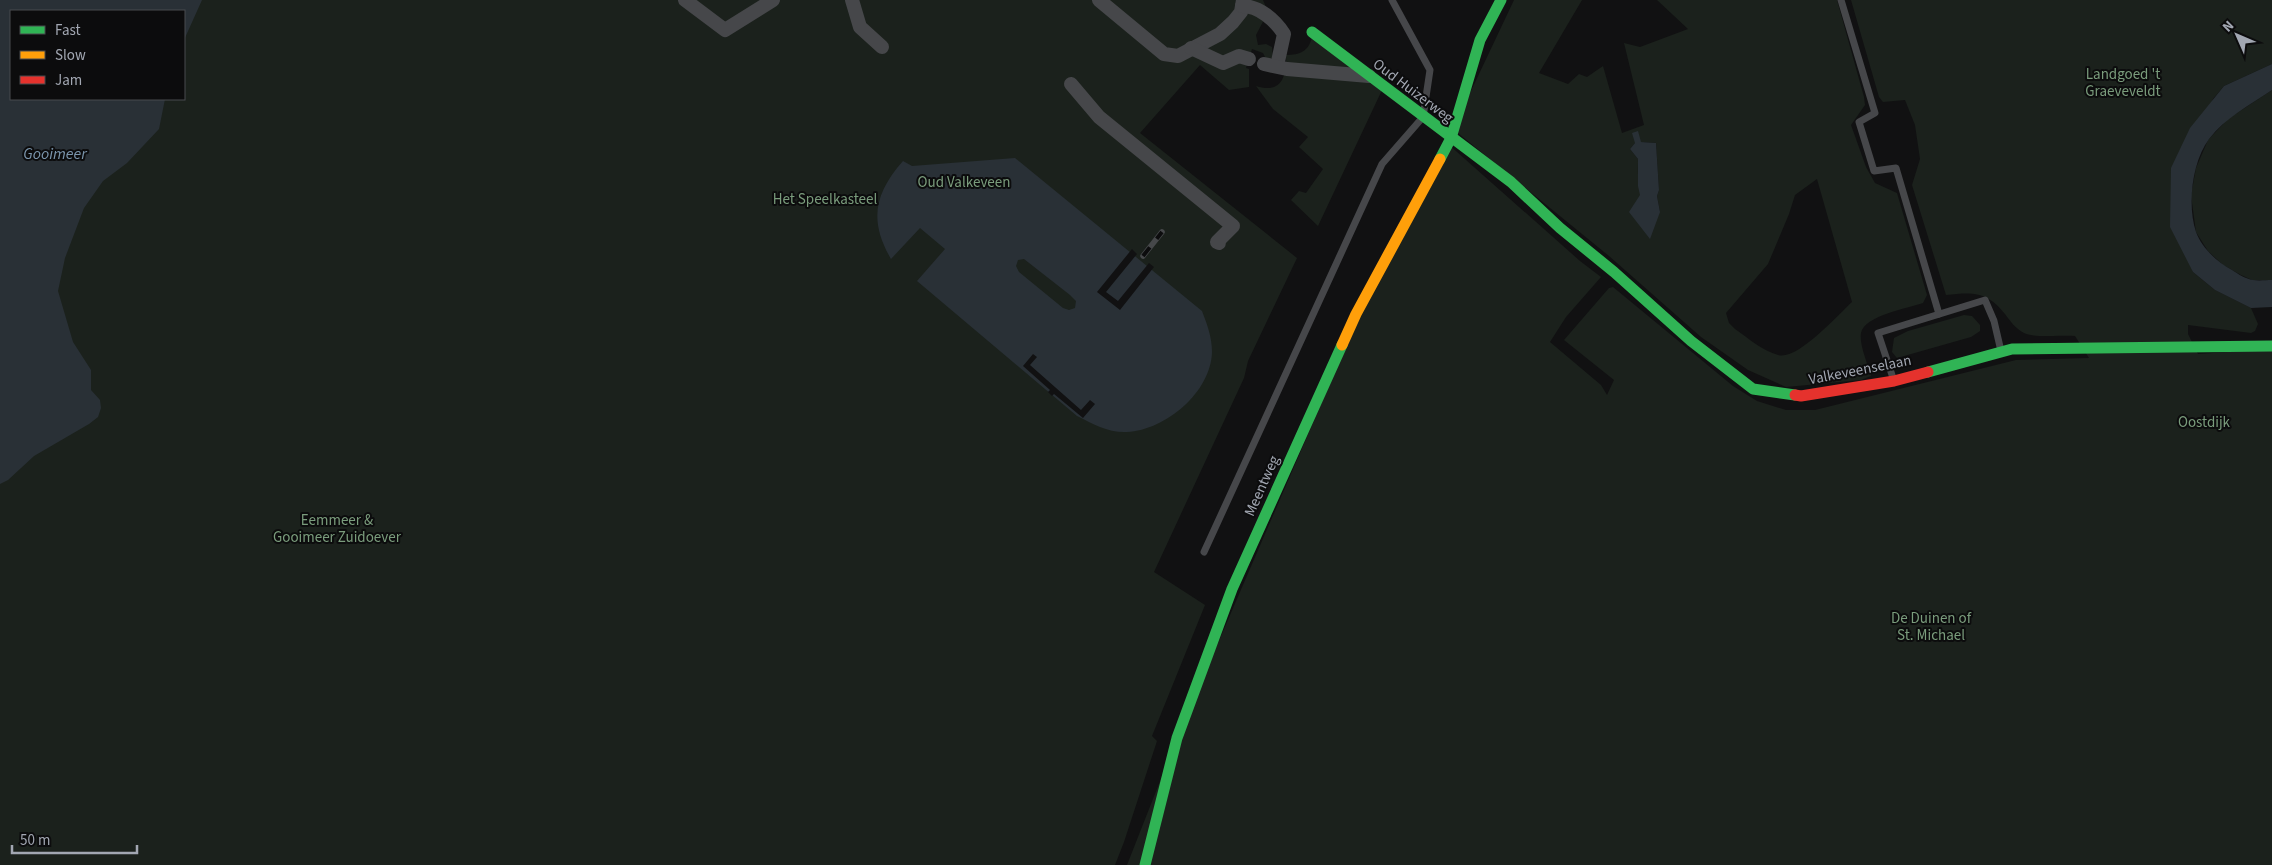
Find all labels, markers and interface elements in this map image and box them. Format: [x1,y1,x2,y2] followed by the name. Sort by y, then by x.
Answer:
[10,10,185,100] legend
[2212,10,2262,60] north arrow
[2218,16,2239,37] text: N
[55,20,81,41] text: Fast
[55,45,86,66] text: Slow
[1368,54,1458,128] street label: Oud Huizerweg
[2085,64,2161,102] park label: Landgoed 't Graeveveldt
[55,70,82,91] text: Jam
[23,143,88,165] water label: Gooimeer
[918,172,1010,193] park label: Oud Valkeveen
[773,189,877,210] park label: Het Speelkasteel
[1807,350,1913,390] street label: Valkeveenselaan
[2178,412,2231,433] park label: Oostdijk
[1239,452,1285,520] street label: Meentweg
[273,510,402,548] park label: Eemmeer & Gooimeer Zuidoever
[1891,608,1972,646] park label: De Duinen of St. Michael
[12,822,138,854] scale bar
[20,830,50,851] text: 50 m

